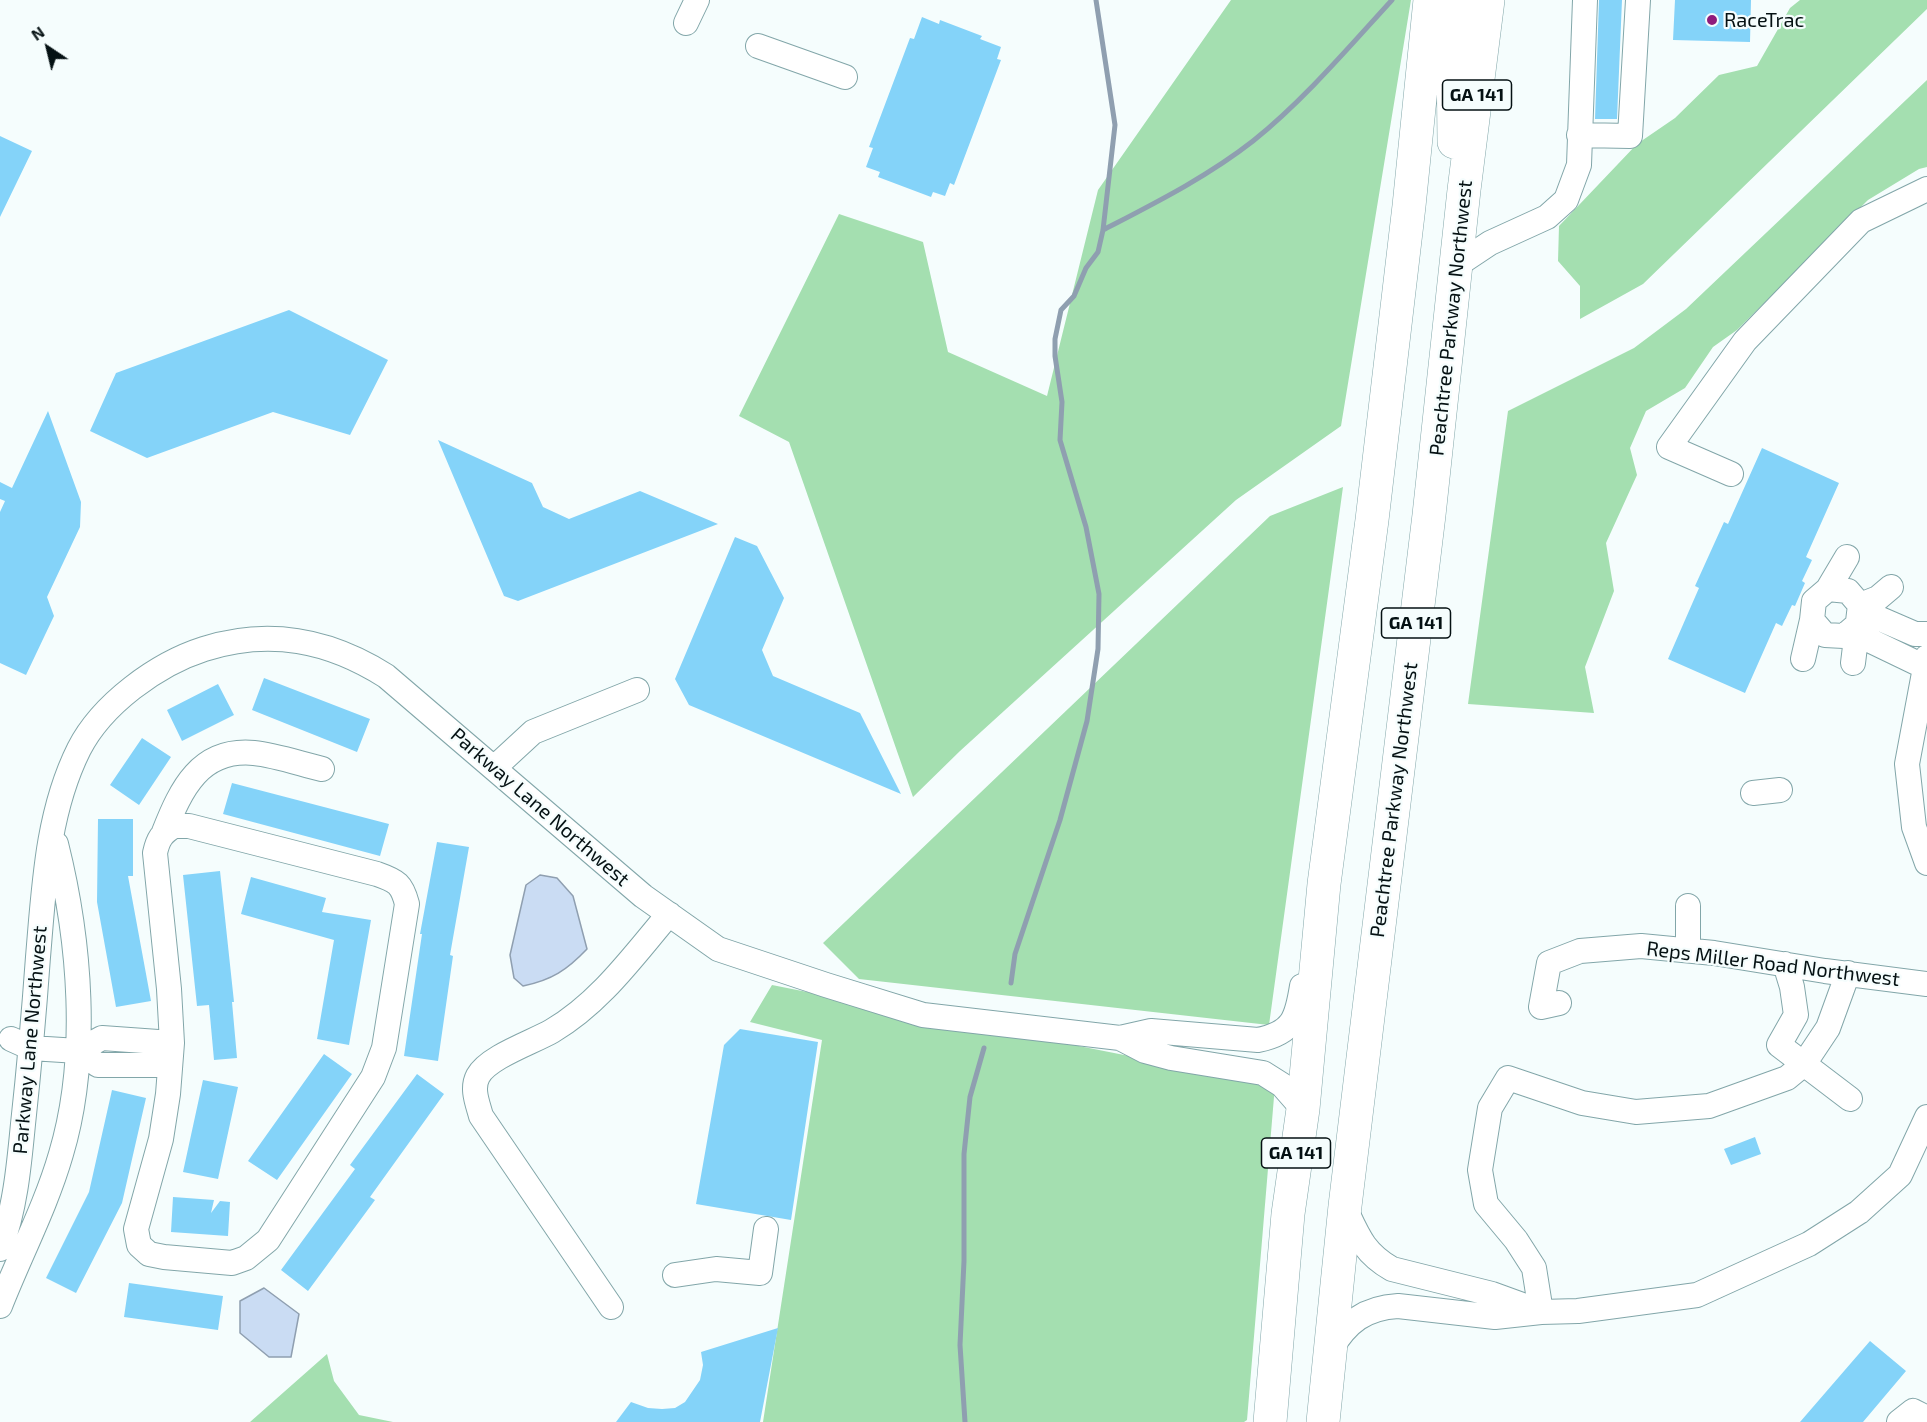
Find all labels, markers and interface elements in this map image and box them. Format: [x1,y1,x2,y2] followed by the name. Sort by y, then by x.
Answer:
[1724,8,1804,32] place label: RaceTrac
[1705,13,1719,27] marker: RaceTrac
[18,18,78,78] north arrow
[27,22,48,44] text: N
[1442,80,1512,110] road number: GA 141
[1425,179,1477,457] street label: Peachtree Parkway Northwest
[1382,608,1450,638] road number: GA 141
[1365,661,1423,939] street label: Peachtree Parkway Northwest
[446,723,634,891] street label: Parkway Lane Northwest
[8,925,52,1155] street label: Parkway Lane Northwest
[1645,937,1901,991] street label: Reps Miller Road Northwest
[1262,1138,1330,1168] road number: GA 141

